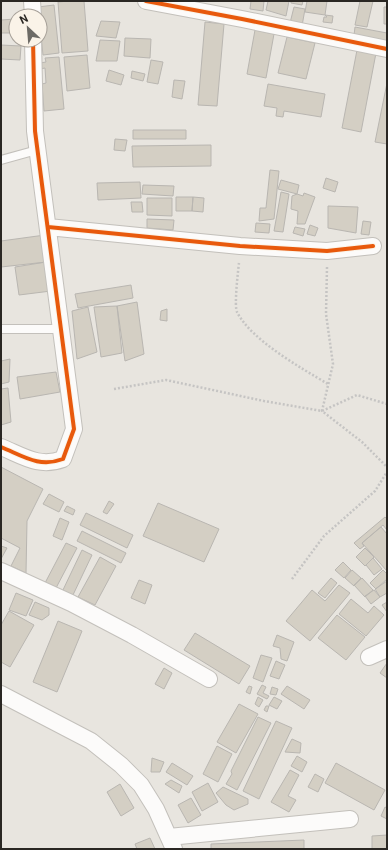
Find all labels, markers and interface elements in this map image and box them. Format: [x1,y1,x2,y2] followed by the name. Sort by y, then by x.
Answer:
[8,8,48,48] north arrow
[17,12,30,27] text: N

